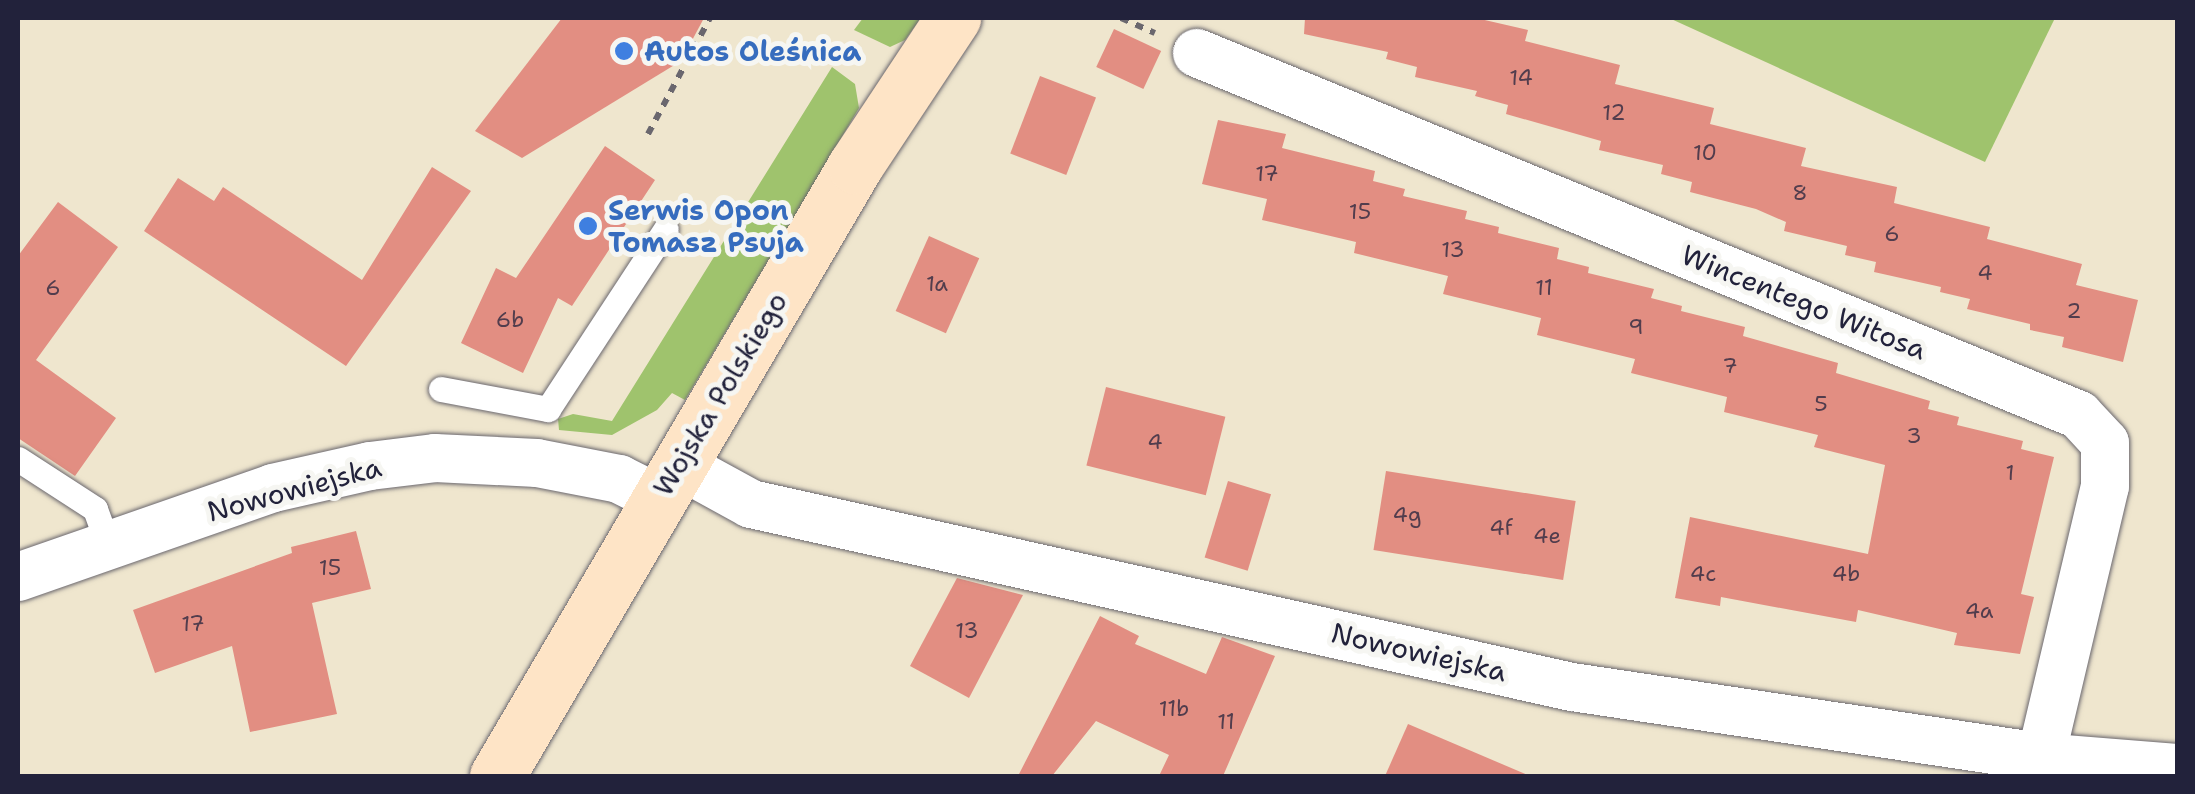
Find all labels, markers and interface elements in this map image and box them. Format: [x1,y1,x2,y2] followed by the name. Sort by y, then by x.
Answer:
[644,34,861,68] place label: Autos Oleśnica
[613,40,635,62] marker: Autos Oleśnica
[1509,65,1533,91] house number: 14
[1602,100,1626,126] house number: 12
[1693,140,1717,166] house number: 10
[1255,161,1279,187] house number: 17
[1792,180,1808,206] house number: 8
[608,193,804,259] place label: Serwis Opon Tomasz Psuja
[1349,199,1371,225] house number: 15
[577,215,599,237] marker: Serwis Opon Tomasz Psuja
[1884,221,1900,247] house number: 6
[1441,237,1465,263] house number: 13
[1677,238,1931,366] street label: Wincentego Witosa
[1977,260,1993,286] house number: 4
[926,271,948,297] house number: 1a
[45,275,61,301] house number: 6
[1535,275,1553,301] house number: 11
[646,286,794,502] street label: Wojska Polskiego
[2066,298,2082,324] house number: 2
[496,307,524,333] house number: 6b
[1628,314,1644,340] house number: 9
[1722,353,1738,379] house number: 7
[1814,391,1828,417] house number: 5
[1906,423,1922,449] house number: 3
[1147,429,1163,455] house number: 4
[203,450,385,528] street label: Nowowiejska
[2005,460,2015,486] house number: 1
[1393,502,1421,528] house number: 4g
[1489,515,1513,541] house number: 4f
[1533,523,1561,549] house number: 4e
[319,555,341,581] house number: 15
[1690,561,1716,587] house number: 4c
[1832,561,1860,587] house number: 4b
[1965,598,1993,624] house number: 4a
[181,611,205,637] house number: 17
[1328,616,1510,688] street label: Nowowiejska
[955,618,979,644] house number: 13
[1159,696,1189,722] house number: 11b
[1217,709,1235,735] house number: 11

